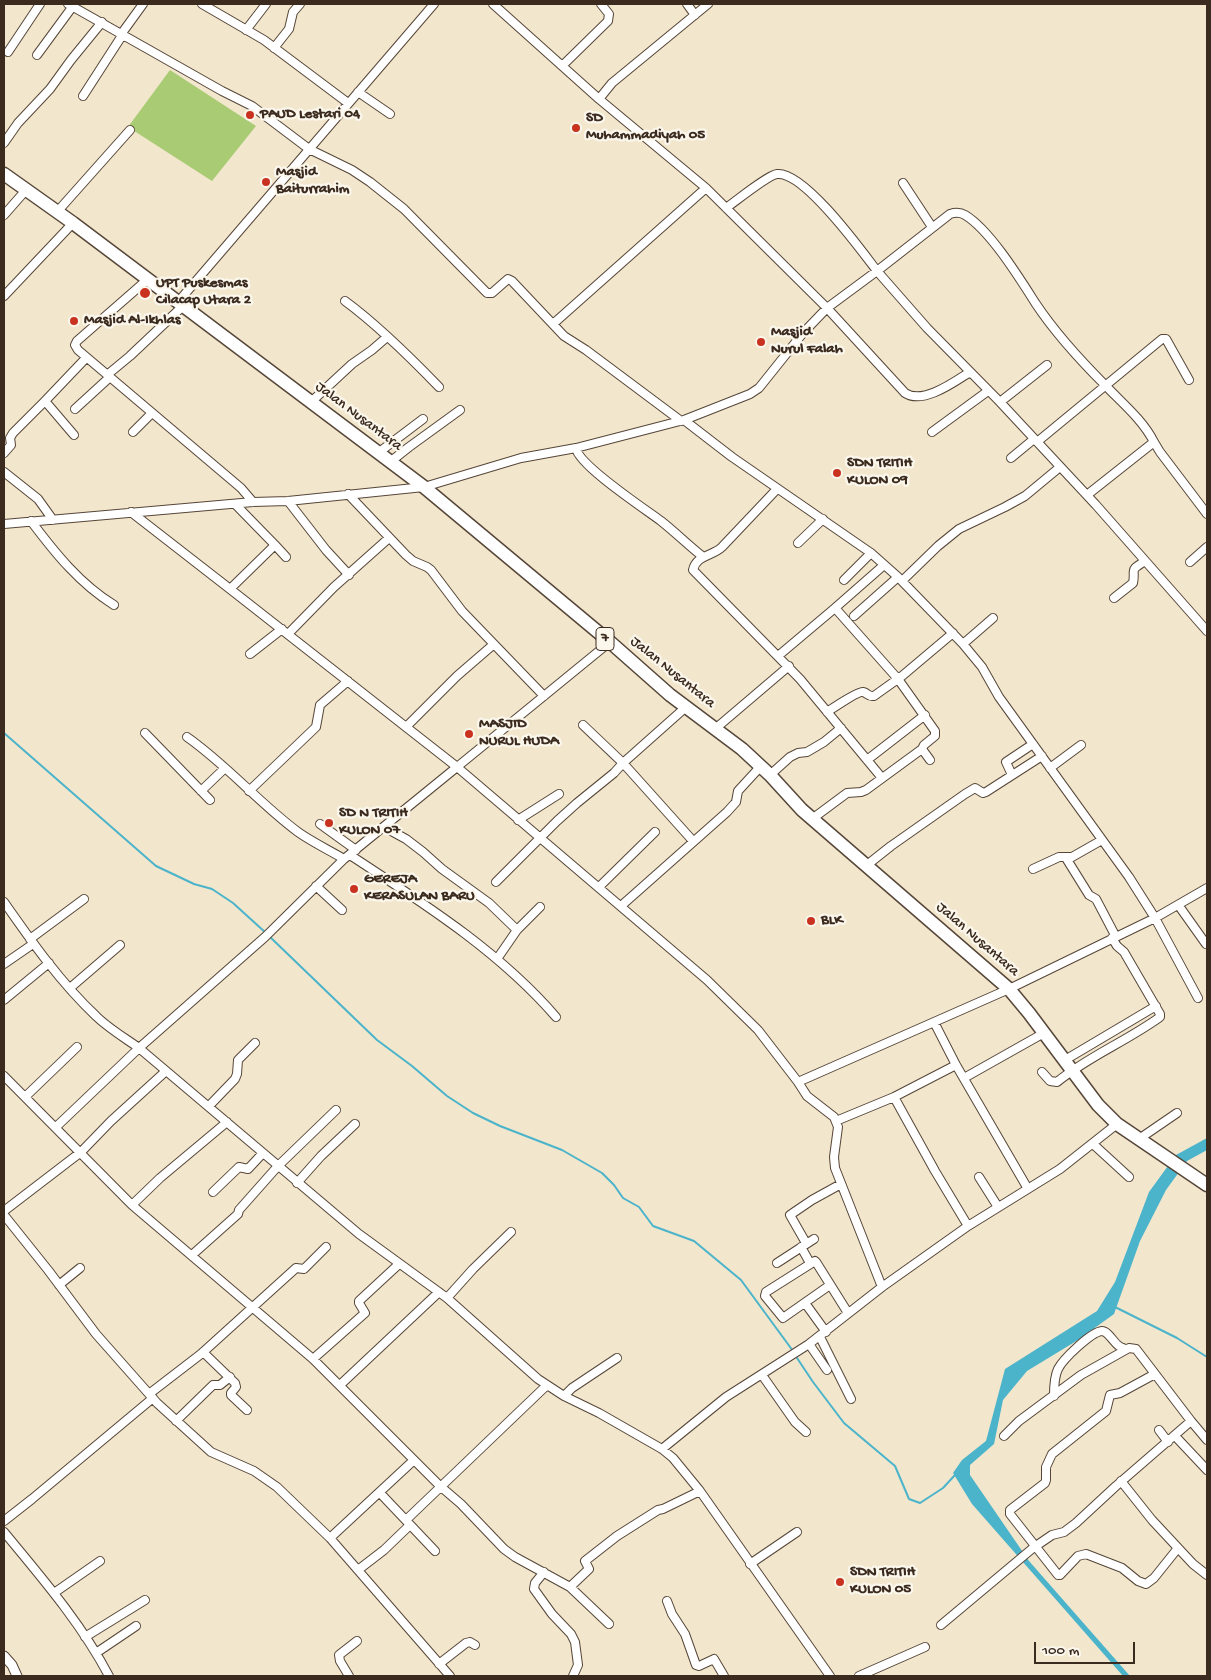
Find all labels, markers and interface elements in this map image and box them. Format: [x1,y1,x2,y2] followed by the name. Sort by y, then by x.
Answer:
[260,106,360,124] place label: PAUD Lestari 04
[244,109,256,121] marker: PAUD Lestari 04
[586,110,705,145] place label: SD Muhammadiyah 05
[570,122,582,134] marker: SD Muhammadiyah 05
[276,164,349,199] place label: Masjid Baiturrahim
[260,176,272,188] marker: Masjid Baiturrahim
[156,275,251,310] place label: UPT Puskesmas Cilacap Utara 2
[138,286,152,300] marker: UPT Puskesmas Cilacap Utara 2
[84,312,181,330] place label: Masjid Al-Ikhlas
[68,315,80,327] marker: Masjid Al-Ikhlas
[771,324,843,359] place label: Masjid Nurul Falah
[755,336,767,348] marker: Masjid Nurul Falah
[311,378,405,456] street label: Jalan Nusantara
[847,455,912,490] place label: SDN TRITIH KULON 09
[831,467,843,479] marker: SDN TRITIH KULON 09
[596,628,614,650] road number: 7
[626,633,718,713] street label: Jalan Nusantara
[479,716,559,751] place label: MASJID NURUL HUDA
[463,728,475,740] marker: MASJID NURUL HUDA
[339,805,408,840] place label: SD N TRITIH KULON 07
[323,817,335,829] marker: SD N TRITIH KULON 07
[364,871,475,906] place label: GEREJA KERASULAN BARU
[348,883,360,895] marker: GEREJA KERASULAN BARU
[932,899,1022,981] street label: Jalan Nusantara
[821,912,842,930] place label: BLK
[805,915,817,927] marker: BLK
[850,1564,915,1599] place label: SDN TRITIH KULON 05
[834,1576,846,1588] marker: SDN TRITIH KULON 05
[1036,1632,1137,1664] scale bar
[1042,1642,1079,1660] text: 100 m

